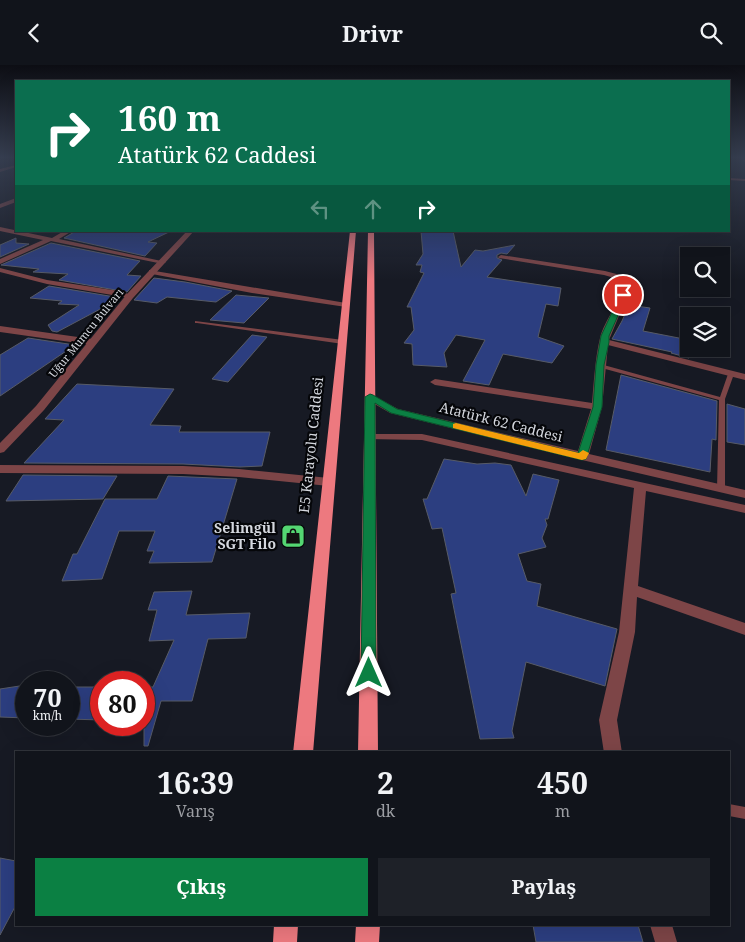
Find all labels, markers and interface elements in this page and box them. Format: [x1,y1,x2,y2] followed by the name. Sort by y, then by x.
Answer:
[342,18,403,48] text: Drivr
[20,19,48,47] icon: back
[697,19,725,47] icon: search
[118,94,221,141] text: 160 m
[35,100,100,165] icon: right
[118,139,316,169] text: Atatürk 62 Caddesi
[306,195,334,223] icon: left
[359,195,387,223] icon: ahead
[412,195,440,223] icon: right
[680,247,730,357] map controls
[680,247,730,297] button: search
[602,274,644,316] pin
[609,281,637,309] icon: arrive
[45,285,127,380] street label: Uğur Mumcu Bulvarı
[680,307,730,357] button: layers
[294,376,327,514] street label: E5 Karayolu Caddesi
[438,397,565,446] street label: Atatürk 62 Caddesi
[214,518,276,553] place label: Selimgül SGT Filo
[280,523,306,549] shop icon: Selimgül SGT Filo
[342,646,394,698] position arrow
[90,671,155,736] speed limit sign: 80
[33,680,62,714] text: 70
[33,707,62,724] text: km/h
[157,762,234,803] text: 16:39
[377,762,394,803] text: 2
[537,762,588,803] text: 450
[176,800,215,822] text: Varış
[376,800,395,822] text: dk
[555,800,570,822] text: m
[35,858,368,916] button: Çıkış
[378,858,710,916] button: Paylaş

